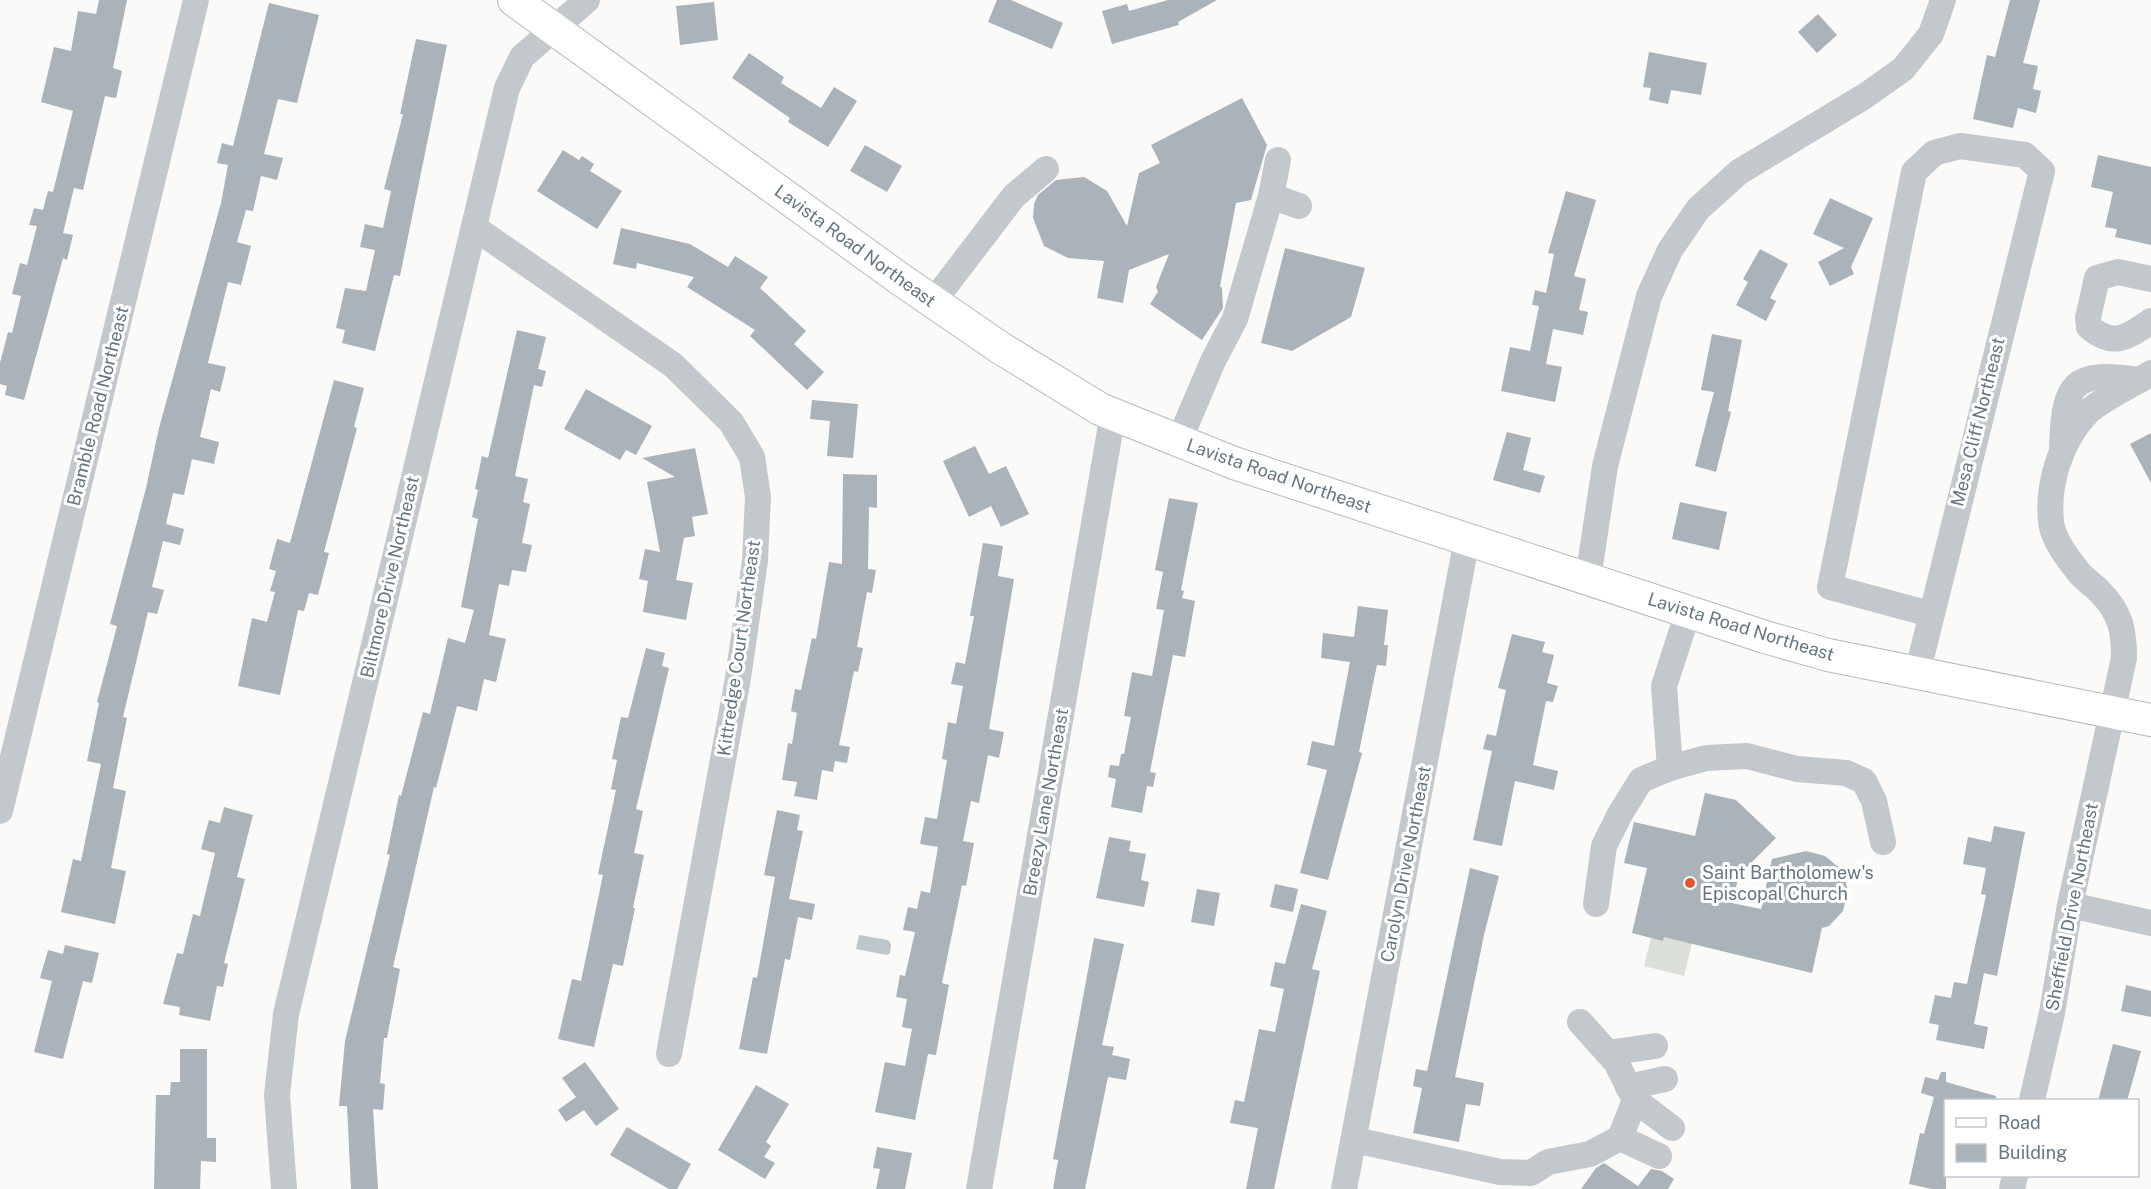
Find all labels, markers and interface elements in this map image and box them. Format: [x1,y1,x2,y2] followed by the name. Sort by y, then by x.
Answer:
[771,180,940,311] street label: Lavista Road Northeast
[63,304,133,508] street label: Bramble Road Northeast
[1946,335,2009,509] street label: Mesa Cliff Northeast
[1184,434,1374,517] street label: Lavista Road Northeast
[356,474,423,680] street label: Biltmore Drive Northeast
[713,539,764,757] street label: Kittredge Court Northeast
[1645,588,1837,665] street label: Lavista Road Northeast
[1019,706,1072,897] street label: Breezy Lane Northeast
[1376,764,1435,964] street label: Carolyn Drive Northeast
[2041,801,2102,1013] street label: Sheffield Drive Northeast
[1702,862,1874,904] place label: Saint Bartholomew's Episcopal Church
[1683,876,1697,890] marker: Saint Bartholomew's Episcopal Church
[1944,1099,2139,1177] legend
[1998,1112,2041,1133] text: Road
[1998,1142,2067,1163] text: Building

